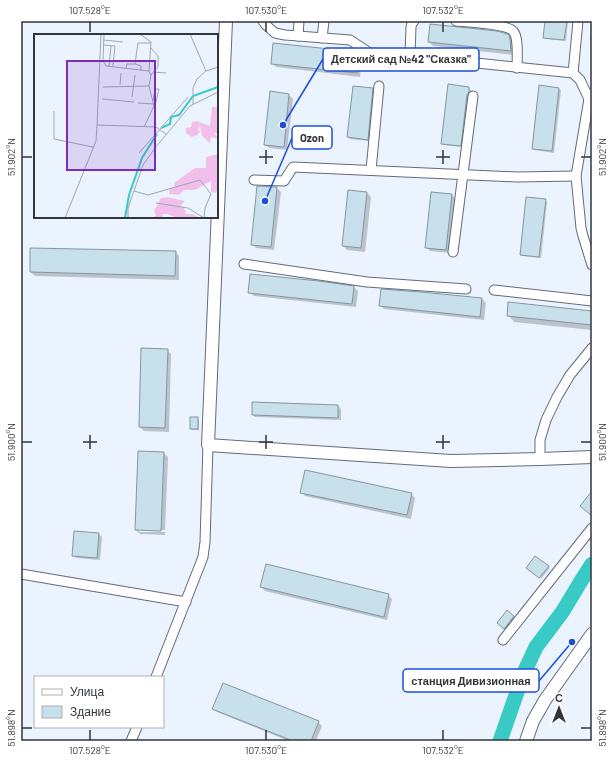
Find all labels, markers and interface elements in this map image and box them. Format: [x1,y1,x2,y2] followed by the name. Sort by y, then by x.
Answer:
[69,4,111,16] text: 107.528°E
[245,4,287,16] text: 107.530°E
[422,4,464,16] text: 107.532°E
[34,34,218,218] inset map
[323,48,479,71] callout: Детский сад №42 "Сказка"
[331,52,471,65] text: Детский сад №42 "Сказка"
[292,126,332,149] callout: Ozon
[300,131,324,144] text: Ozon
[5,138,17,176] text: 51.902°N
[596,138,608,176] text: 51.902°N
[5,423,17,461] text: 51.900°N
[596,423,608,461] text: 51.900°N
[403,669,539,692] callout: станция Дивизионная
[411,674,531,687] text: станция Дивизионная
[34,676,164,728] legend
[70,684,104,699] text: Улица
[539,688,579,728] north arrow
[555,691,563,704] text: С
[70,704,111,719] text: Здание
[5,709,17,747] text: 51.898°N
[596,709,608,747] text: 51.898°N
[69,744,111,756] text: 107.528°E
[245,744,287,756] text: 107.530°E
[422,744,464,756] text: 107.532°E

